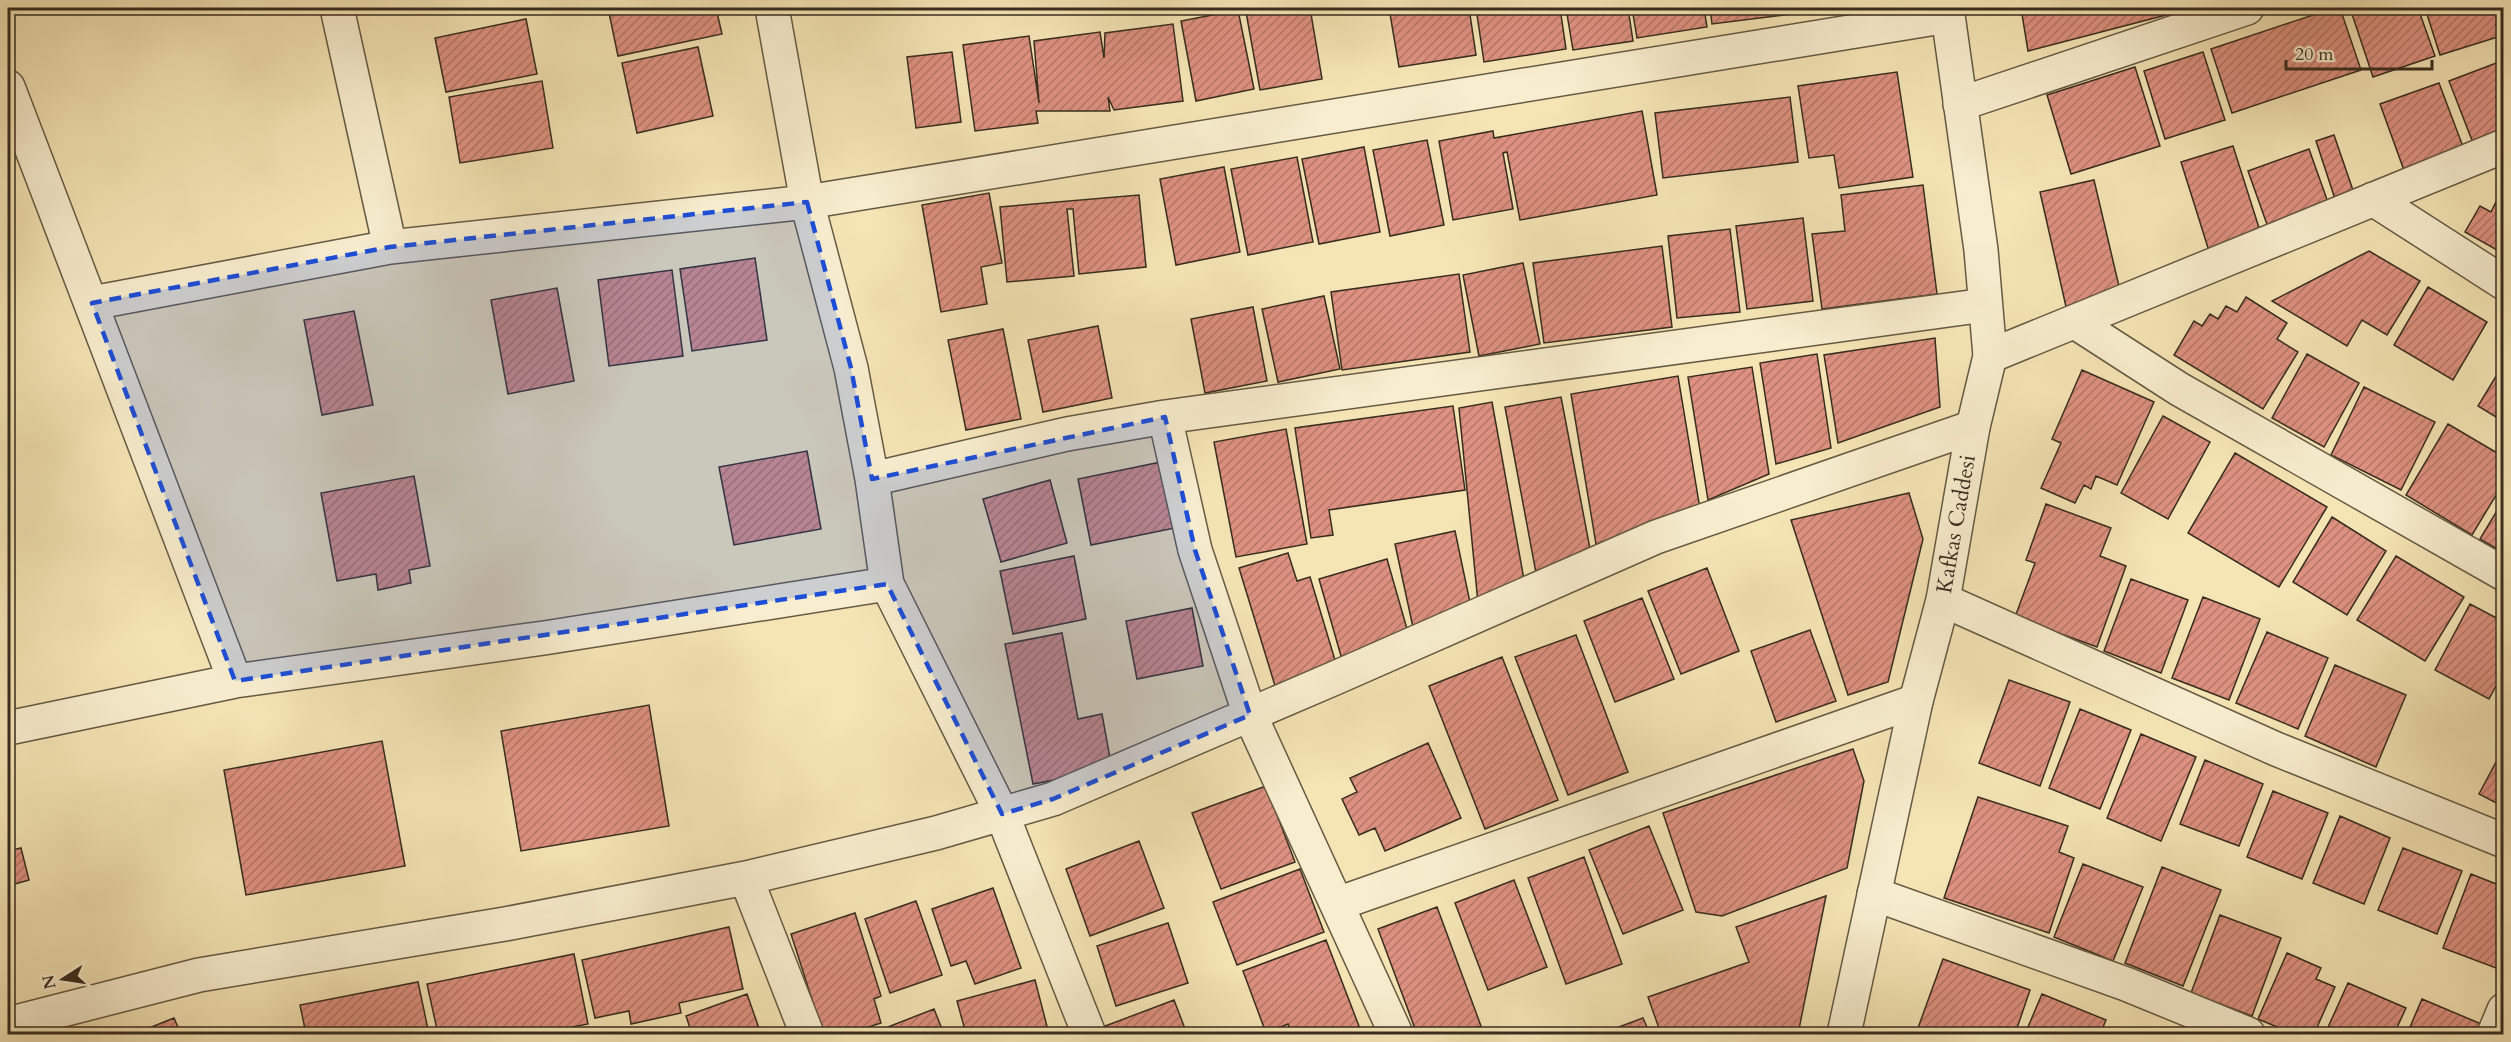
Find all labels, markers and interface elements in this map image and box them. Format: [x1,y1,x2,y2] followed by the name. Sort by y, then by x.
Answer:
[2286,33,2432,71] scale bar
[2295,42,2334,67] text: 20 m
[1929,452,1983,596] street label: Kafkas Caddesi
[33,949,93,1009] north arrow
[37,973,62,991] text: N

